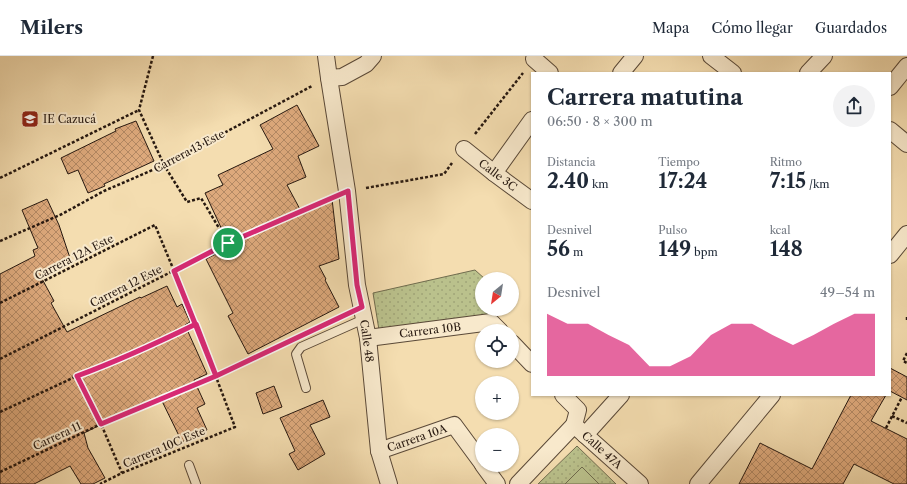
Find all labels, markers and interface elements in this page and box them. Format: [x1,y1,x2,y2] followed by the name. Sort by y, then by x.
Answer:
[20,16,83,39] text: Milers
[652,19,689,37] text: Mapa
[711,19,793,37] text: Cómo llegar
[815,19,887,37] text: Guardados
[547,84,743,111] text: Carrera matutina
[833,85,875,127] button: share
[20,109,40,129] school or university icon: IE Cazucá
[43,112,96,126] place label: IE Cazucá
[547,113,653,129] text: 06:50 · 8 × 300 m
[151,126,227,176] street label: Carrera 13 Este
[547,155,596,169] text: Distancia
[658,155,700,169] text: Tiempo
[770,155,802,169] text: Ritmo
[476,156,520,194] street label: Calle 3C
[547,169,589,193] text: 2.40
[658,169,707,193] text: 17:24
[770,169,806,193] text: 7:15
[589,177,608,191] text: km
[806,177,830,191] text: /km
[547,223,592,237] text: Desnivel
[658,223,687,237] text: Pulso
[770,223,790,237] text: kcal
[211,226,245,260] pin
[32,231,116,283] street label: Carrera 12A Este
[217,232,239,254] icon: arrive
[547,237,570,261] text: 56
[658,237,691,261] text: 149
[770,237,803,261] text: 148
[570,245,583,259] text: m
[691,245,718,259] text: bpm
[88,262,164,310] street label: Carrera 12 Este
[475,272,519,316] north arrow
[475,272,519,472] map controls
[547,284,600,300] text: Desnivel
[820,284,875,300] text: 49–54 m
[357,319,377,363] street label: Calle 48
[398,319,462,341] street label: Carrera 10B
[475,324,519,368] button: locate
[475,376,519,420] button: +
[30,419,84,453] street label: Carrera 11
[385,421,450,455] street label: Carrera 10A
[121,423,207,471] street label: Carrera 10C Este
[475,428,519,472] button: −
[579,428,626,472] street label: Calle 47A

